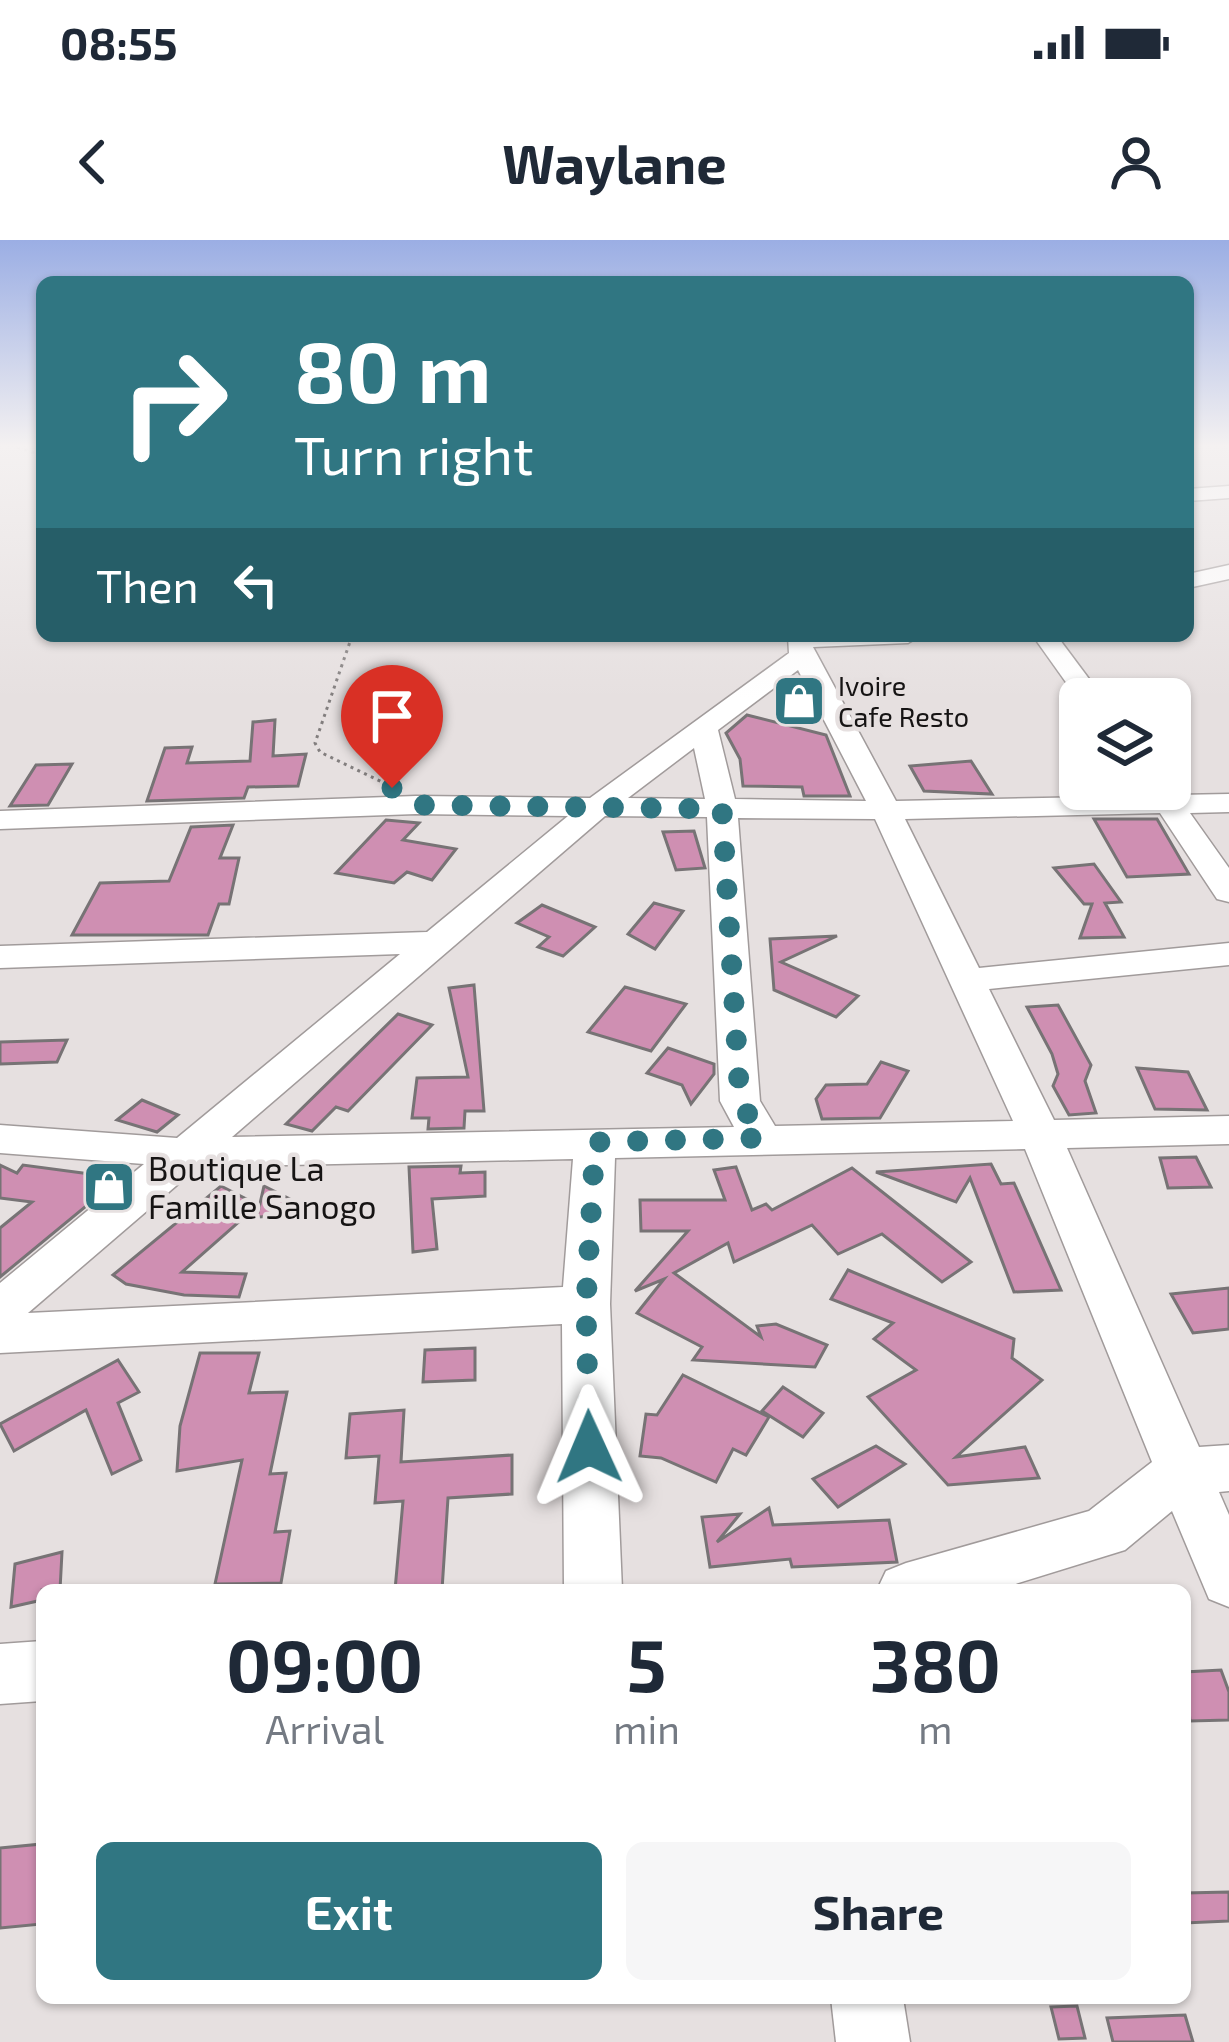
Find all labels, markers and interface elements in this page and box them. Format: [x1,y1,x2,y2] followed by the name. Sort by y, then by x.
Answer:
[60,15,178,69] text: 08:55
[60,129,126,195] icon: back
[1103,129,1169,195] icon: person
[502,130,727,195] text: Waylane
[294,319,491,420] text: 80 m
[96,324,252,480] icon: right
[294,421,534,486] text: Turn right
[223,552,289,618] icon: left
[96,558,199,612] text: Then
[341,665,443,788] pin
[838,669,969,732] place label: Ivoire Cafe Resto
[771,673,827,729] shop icon: Ivoire Cafe Resto
[1059,678,1191,810] map controls
[1059,678,1191,810] button: layers
[359,683,425,749] icon: arrive
[148,1148,377,1226] place label: Boutique La Famille Sanogo
[81,1159,137,1215] shop icon: Boutique La Famille Sanogo
[526,1384,652,1510] position arrow
[226,1620,423,1706] text: 09:00
[627,1620,666,1706] text: 5
[870,1620,1001,1706] text: 380
[265,1705,384,1752] text: Arrival
[613,1705,680,1752] text: min
[918,1705,952,1752] text: m
[96,1842,602,1980] button: Exit
[626,1842,1131,1980] button: Share

